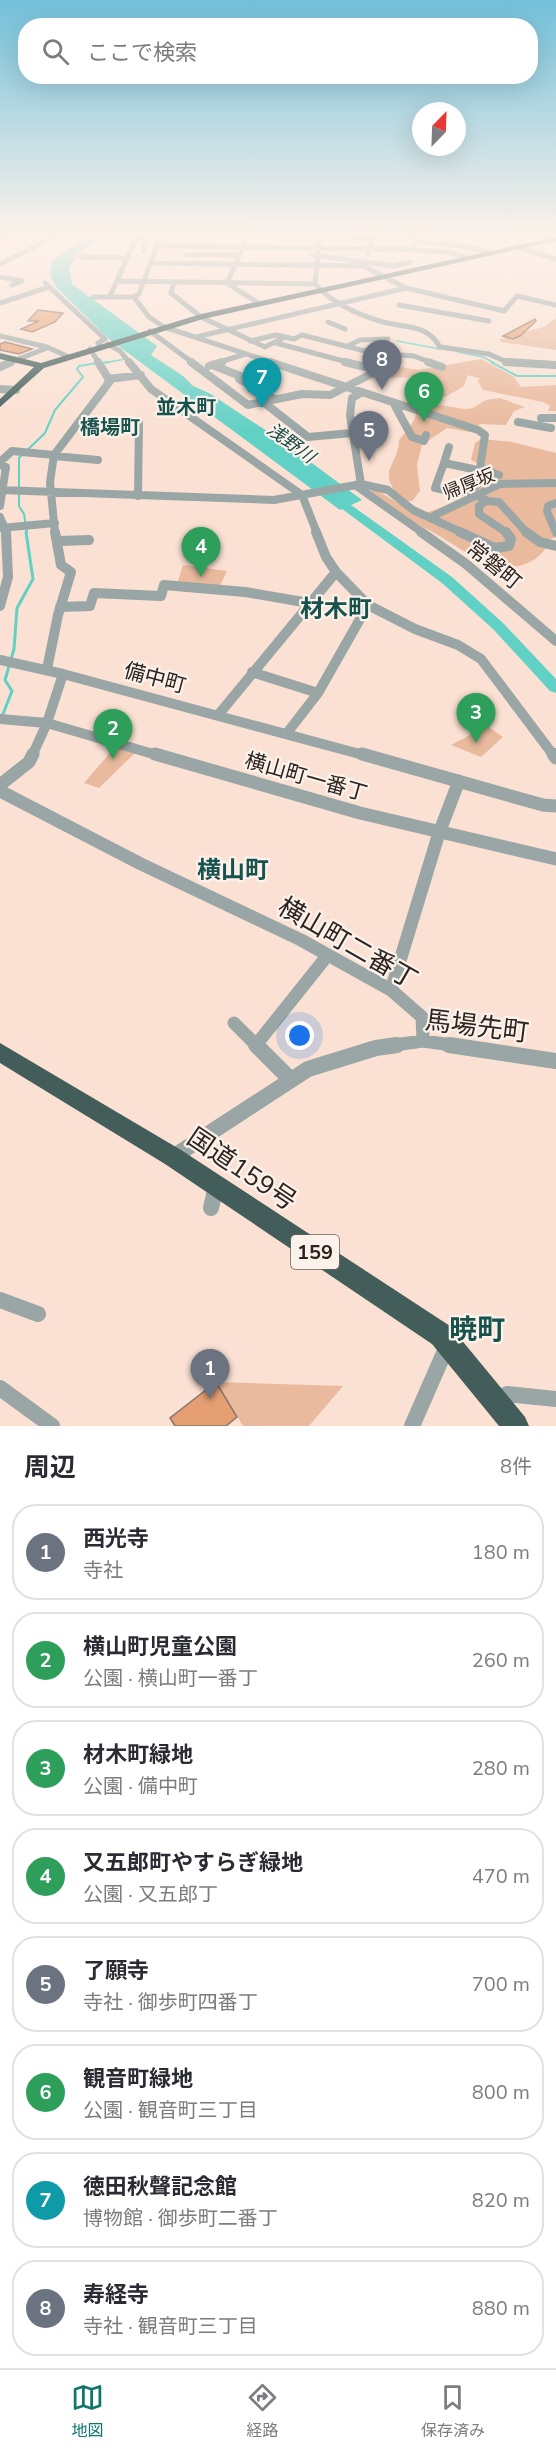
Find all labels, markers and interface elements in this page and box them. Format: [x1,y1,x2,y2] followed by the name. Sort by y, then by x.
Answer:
[18,18,538,84] search box
[39,35,72,68] icon: search
[87,38,197,68] text: ここで検索
[412,102,466,156] north arrow
[362,340,401,390] pin: 8
[242,358,282,408] pin: 7
[404,372,444,422] pin: 6
[156,394,216,421] district label: 並木町
[350,412,388,461] pin: 5
[80,414,140,441] district label: 橋場町
[262,417,322,470] water label: 浅野川
[439,463,499,505] street label: 帰厚坂
[182,528,220,577] pin: 4
[461,534,527,596] street label: 常磐町
[300,593,372,625] district label: 材木町
[121,656,189,700] street label: 備中町
[456,694,496,743] pin: 3
[94,710,132,759] pin: 2
[242,746,370,808] street label: 横山町一番丁
[197,854,269,886] district label: 横山町
[271,889,424,998] street label: 横山町二番丁
[423,1003,531,1050] street label: 馬場先町
[285,1021,314,1050] your location
[180,1120,303,1219] street label: 国道159号
[291,1235,339,1269] road number: 159
[449,1311,505,1349] district label: 暁町
[190,1350,230,1399] pin: 1
[24,1450,76,1485] text: 周辺
[500,1453,532,1480] text: 8件
[83,1524,149,1554] text: 西光寺
[40,1539,52,1566] text: 1
[472,1539,530,1566] text: 180 m
[83,1557,123,1584] text: 寺社
[83,1632,237,1662] text: 横山町児童公園
[40,1647,52,1674] text: 2
[472,1647,530,1674] text: 260 m
[83,1665,258,1692] text: 公園 · 横山町一番丁
[83,1740,193,1770] text: 材木町緑地
[40,1755,52,1782] text: 3
[472,1755,530,1782] text: 280 m
[83,1773,198,1800] text: 公園 · 備中町
[83,1848,303,1878] text: 又五郎町やすらぎ緑地
[40,1863,52,1890] text: 4
[472,1863,530,1890] text: 470 m
[83,1881,218,1908] text: 公園 · 又五郎丁
[83,1956,149,1986] text: 了願寺
[40,1971,52,1998] text: 5
[472,1971,530,1998] text: 700 m
[83,1989,258,2016] text: 寺社 · 御歩町四番丁
[83,2064,193,2094] text: 観音町緑地
[40,2079,52,2106] text: 6
[472,2079,530,2106] text: 800 m
[83,2097,258,2124] text: 公園 · 観音町三丁目
[83,2172,237,2202] text: 徳田秋聲記念館
[40,2187,52,2214] text: 7
[472,2187,530,2214] text: 820 m
[83,2205,278,2232] text: 博物館 · 御歩町二番丁
[83,2280,149,2310] text: 寿経寺
[40,2295,52,2322] text: 8
[472,2295,530,2322] text: 880 m
[83,2313,258,2340] text: 寺社 · 観音町三丁目
[71,2381,104,2442] tab: 地図
[246,2381,279,2442] tab: 経路
[421,2381,485,2442] tab: 保存済み

